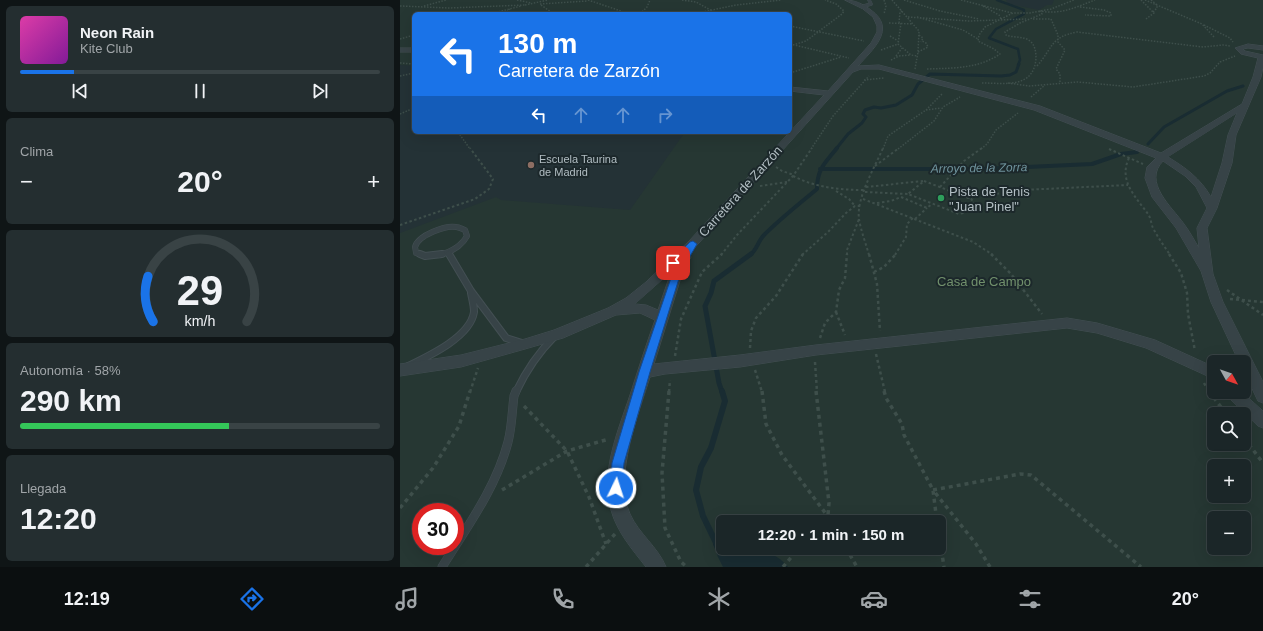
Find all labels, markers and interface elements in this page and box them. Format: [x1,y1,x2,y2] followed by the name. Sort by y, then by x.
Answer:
[80,24,154,41] text: Neon Rain
[432,28,484,80] icon: left
[498,28,577,59] text: 130 m
[80,41,133,56] text: Kite Club
[498,61,660,81] text: Carretera de Zarzón
[69,80,91,102] icon: previous
[189,80,211,102] icon: pause
[309,80,331,102] icon: next
[528,104,550,126] icon: left
[570,104,592,126] icon: ahead
[612,104,634,126] icon: ahead
[654,104,676,126] icon: right
[696,143,785,240] street label: Carretera de Zarzón
[20,144,53,159] text: Clima
[539,153,618,178] place label: Escuela Taurina de Madrid
[526,160,536,170] marker: Escuela Taurina de Madrid
[930,160,1028,176] water label: Arroyo de la Zorra
[177,165,223,198] text: 20°
[20,169,33,194] text: −
[367,169,380,194] text: +
[949,184,1030,214] place label: Pista de Tenis "Juan Pinel"
[936,193,946,203] marker: Pista de Tenis "Juan Pinel"
[656,246,690,280] pin
[662,252,684,274] icon: arrive
[177,266,223,313] text: 29
[937,274,1031,289] park label: Casa de Campo
[185,312,216,328] text: km/h
[1207,355,1251,399] north arrow
[1207,355,1251,555] map controls
[20,363,120,378] text: Autonomía · 58%
[20,384,122,417] text: 290 km
[1207,407,1251,451] button: search
[1207,459,1251,503] button: +
[595,467,637,509] position arrow
[20,481,66,496] text: Llegada
[20,502,97,535] text: 12:20
[412,503,464,555] speed limit sign: 30
[1207,511,1251,555] button: −
[758,526,904,543] text: 12:20 · 1 min · 150 m
[238,585,266,613] icon: directions
[393,585,421,613] icon: music
[549,585,577,613] icon: phone
[705,585,733,613] icon: climate
[860,585,888,613] icon: car
[1016,585,1044,613] icon: filters
[64,589,110,609] text: 12:19
[1172,589,1199,609] text: 20°

